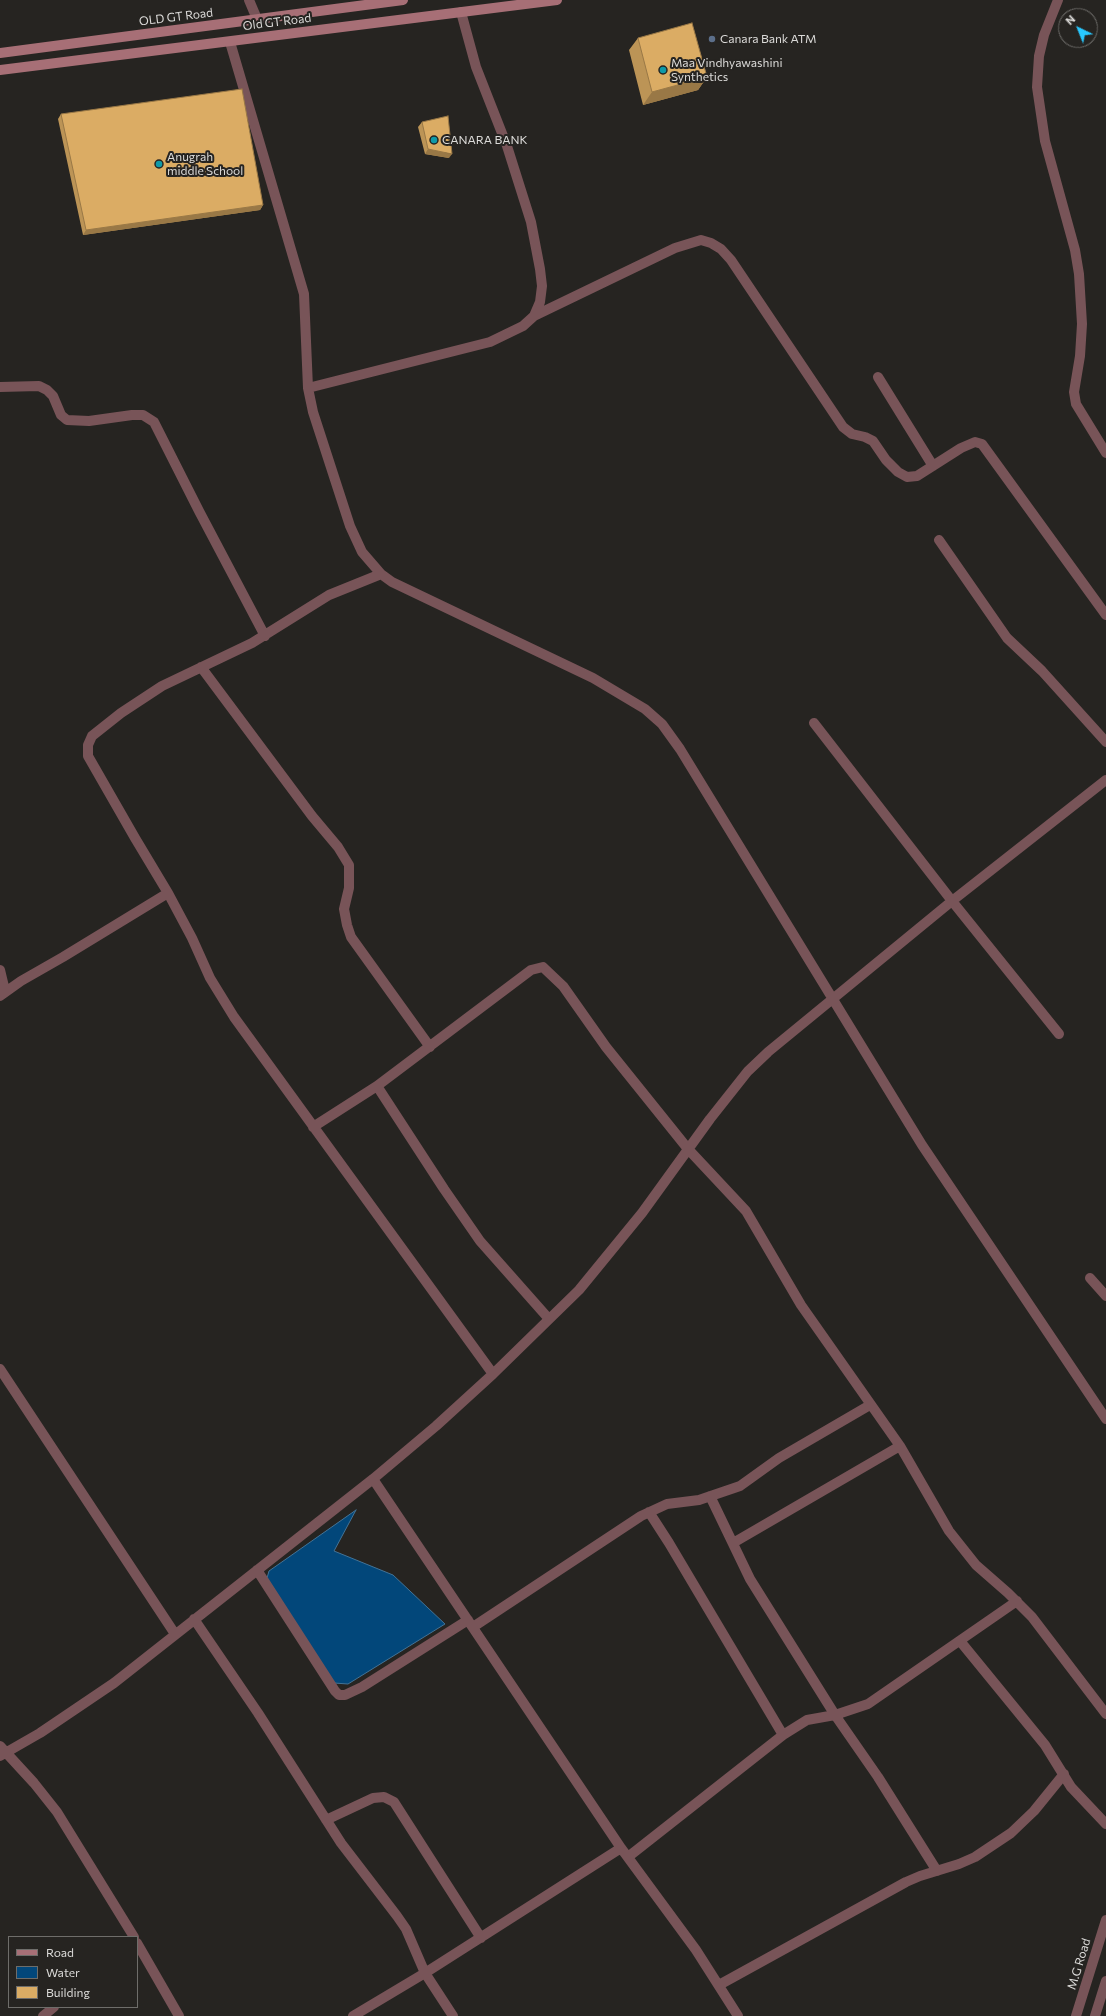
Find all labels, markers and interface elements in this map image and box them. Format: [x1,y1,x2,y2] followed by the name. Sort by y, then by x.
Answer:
[138,5,214,29] street label: OLD GT Road
[1058,8,1098,48] north arrow
[242,11,312,33] street label: Old GT Road
[1063,12,1078,27] text: N
[720,32,817,46] place label: Canara Bank ATM
[707,34,717,44] marker: Canara Bank ATM
[671,56,782,84] place label: Maa Vindhyawashini Synthetics
[658,65,668,75] marker: Maa Vindhyawashini Synthetics
[442,133,528,147] place label: CANARA BANK
[429,135,439,145] marker: CANARA BANK
[167,150,243,178] place label: Anugrah middle School
[154,159,164,169] marker: Anugrah middle School
[8,1936,138,2008] legend
[1064,1936,1094,1992] street label: M.G Road
[46,1945,74,1959] text: Road
[46,1965,80,1979] text: Water
[46,1985,90,1999] text: Building

